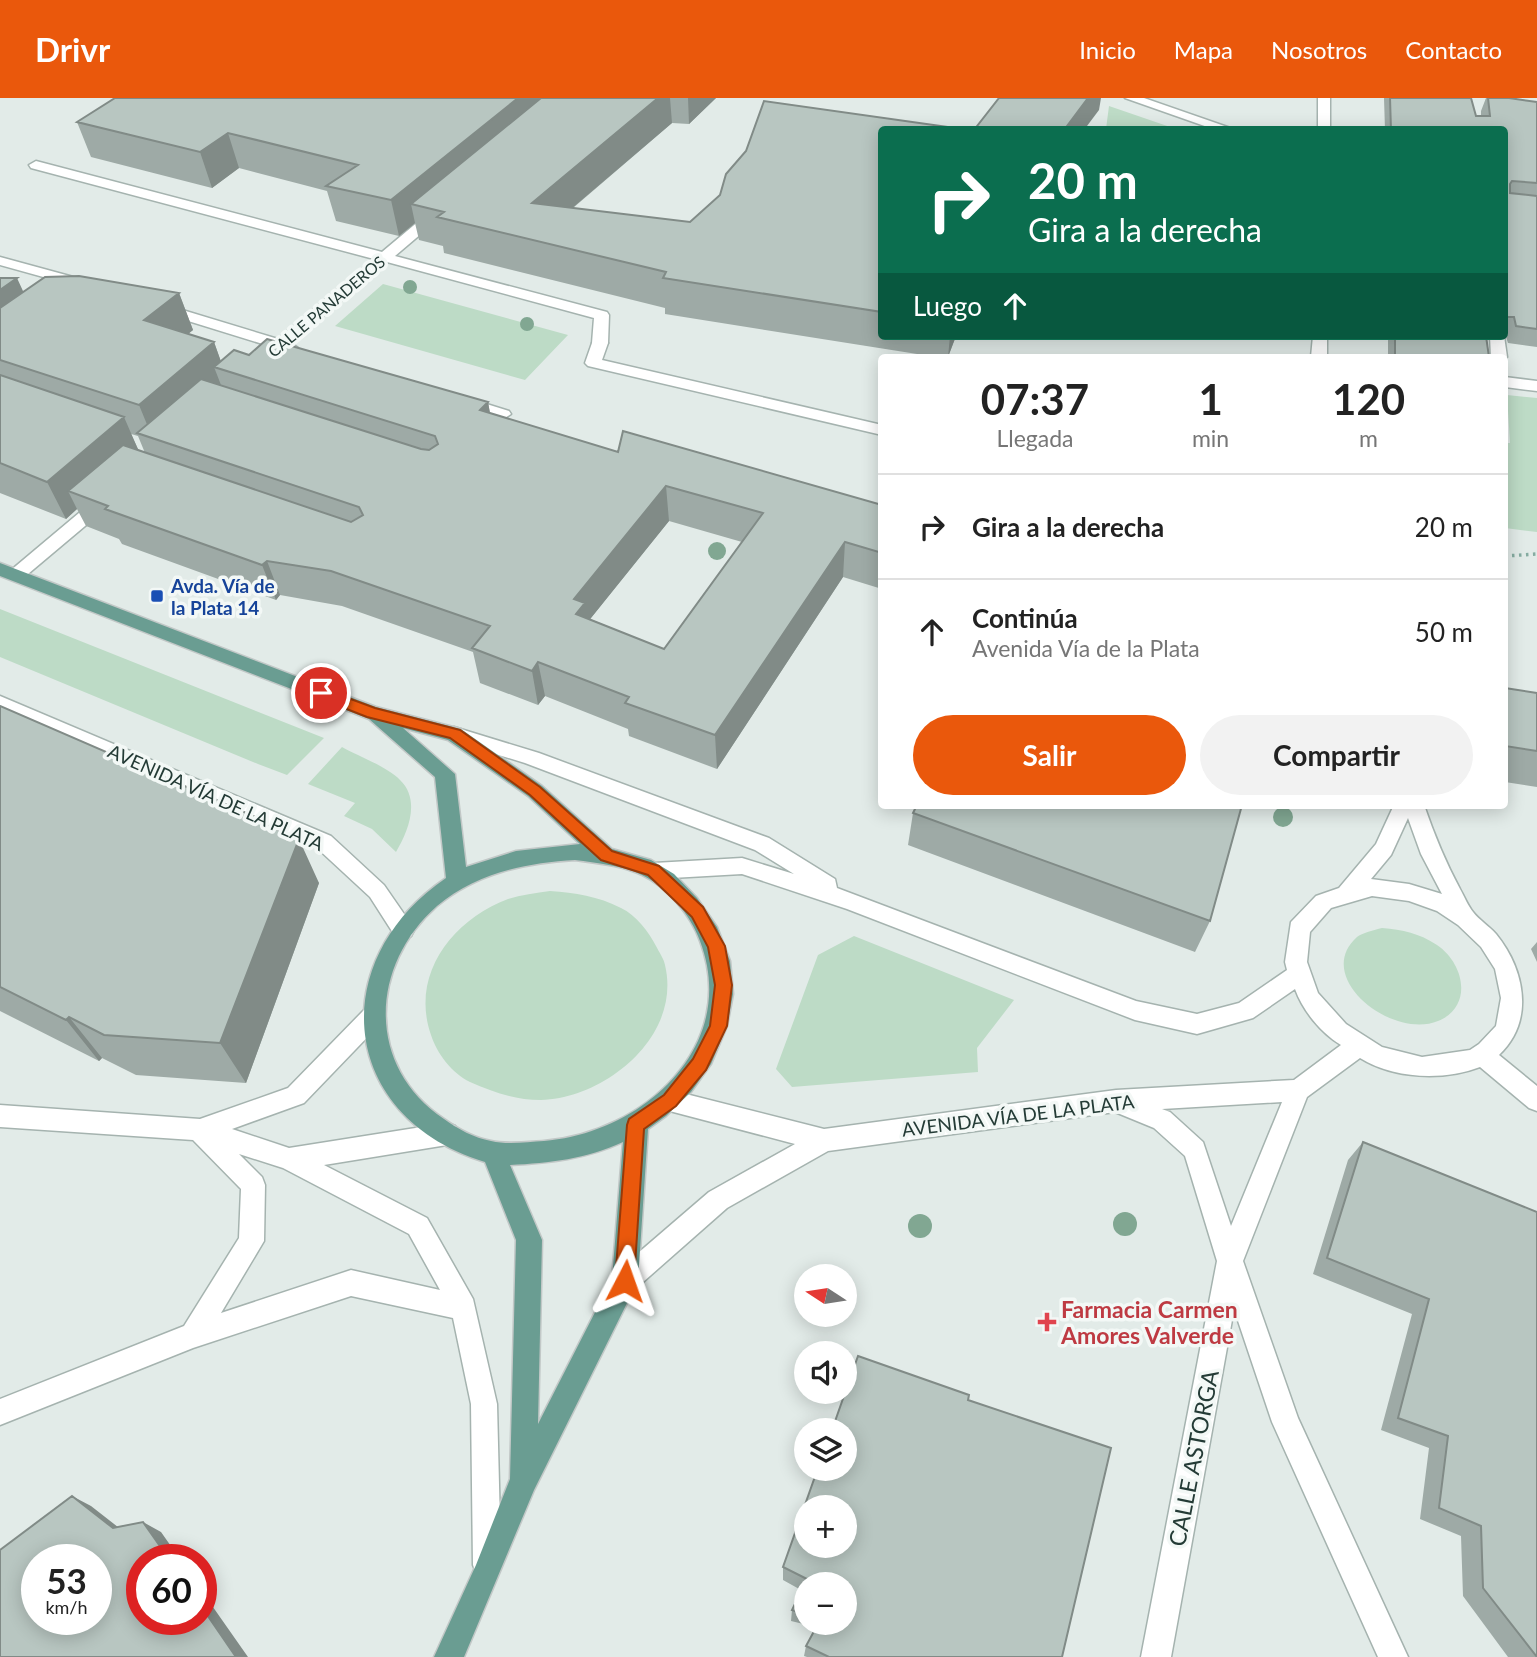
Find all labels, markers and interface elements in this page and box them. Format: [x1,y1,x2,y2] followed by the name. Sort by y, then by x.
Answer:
[35,29,110,69] text: Drivr
[1079,35,1136,64] text: Inicio
[1174,35,1233,64] text: Mapa
[1271,35,1367,64] text: Nosotros
[1405,35,1502,64] text: Contacto
[1028,151,1138,209] text: 20 m
[913,154,1004,245] icon: right
[1028,210,1262,249] text: Gira a la derecha
[264,252,388,360] street label: CALLE PANADEROS
[996,287,1034,325] icon: ahead
[913,290,982,322] text: Luego
[981,374,1089,424] text: 07:37
[1198,374,1223,424] text: 1
[1332,374,1405,424] text: 120
[996,424,1074,452] text: Llegada
[1192,424,1229,452] text: min
[1359,424,1378,452] text: m
[913,508,951,546] icon: right
[972,511,1164,543] text: Gira a la derecha
[1415,511,1473,543] text: 20 m
[170,574,275,619] place label: Avda. Vía de la Plata 14
[149,588,165,604] marker: Avda. Vía de la Plata 14
[972,602,1078,634] text: Continúa
[913,613,951,651] icon: ahead
[1415,616,1473,648] text: 50 m
[972,634,1200,662] text: Avenida Vía de la Plata
[291,663,351,723] pin
[302,674,340,712] icon: arrive
[913,715,1186,795] button: Salir
[1200,715,1473,795] button: Compartir
[105,739,328,855] street label: AVENIDA VÍA DE LA PLATA
[901,1089,1136,1141] street label: AVENIDA VÍA DE LA PLATA
[588,1244,662,1318] position arrow
[794,1264,858,1326] north arrow
[794,1264,857,1635] map controls
[1060,1295,1238,1349] place label: Farmacia Carmen Amores Valverde
[1039,1314,1055,1330] marker: Farmacia Carmen Amores Valverde
[794,1341,857,1404] button: sound
[1162,1367,1224,1548] street label: CALLE ASTORGA
[794,1418,857,1481] button: layers
[794,1495,857,1558] button: +
[126,1544,217,1635] speed limit sign: 60
[46,1559,87,1601] text: 53
[794,1572,857,1635] button: −
[45,1596,88,1618] text: km/h

